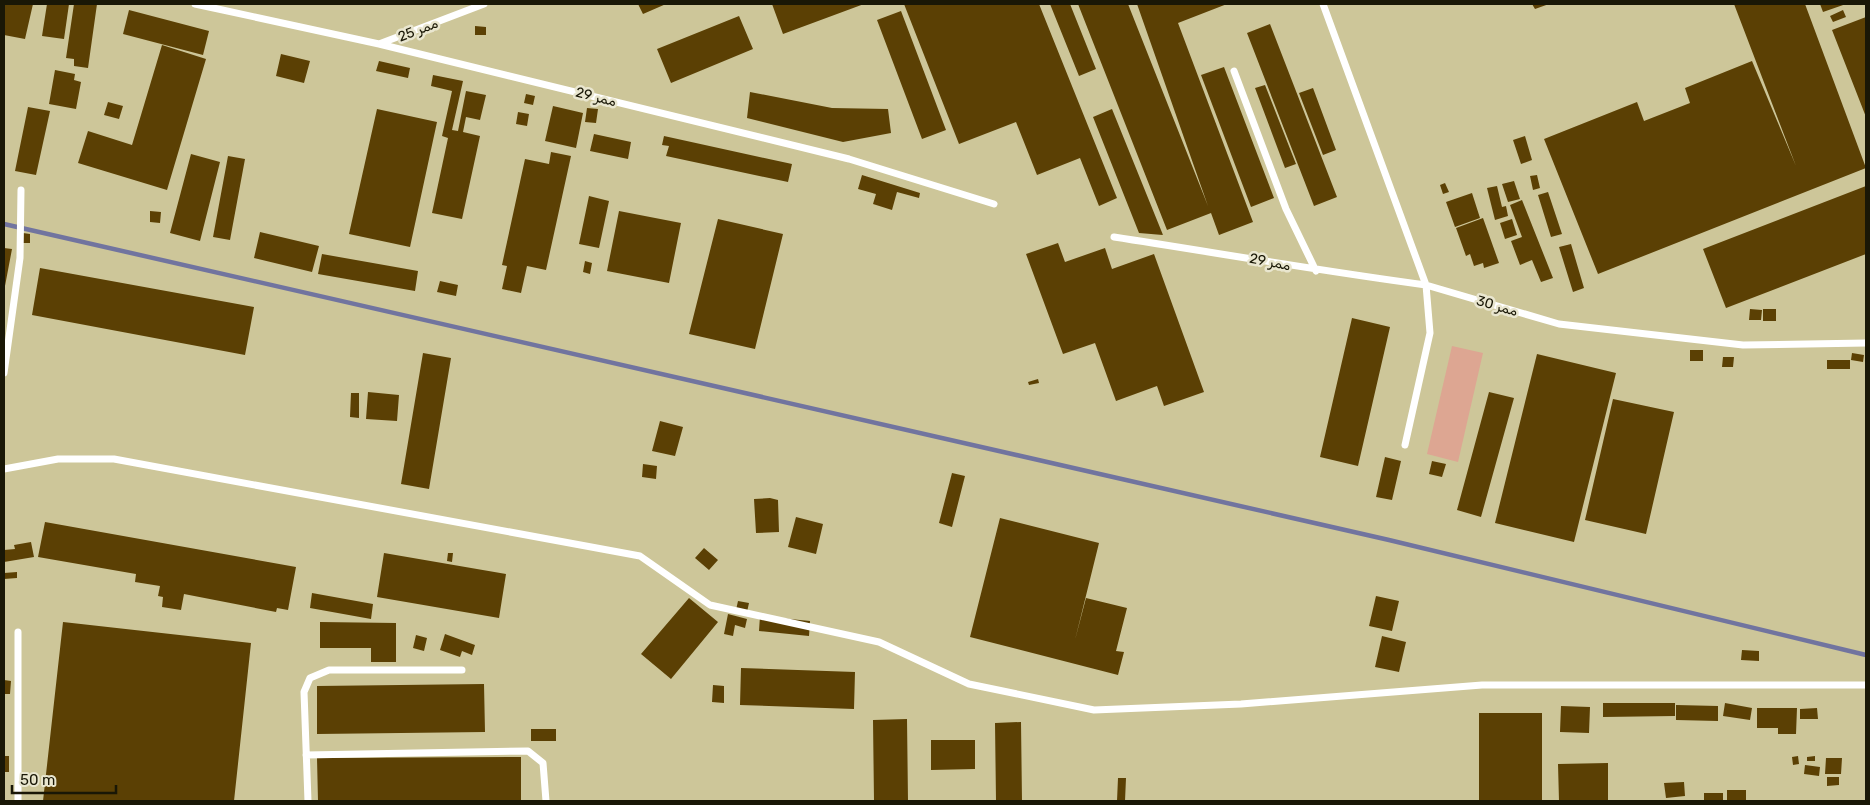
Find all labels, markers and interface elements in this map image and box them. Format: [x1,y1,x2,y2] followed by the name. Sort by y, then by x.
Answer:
[396,15,441,45] street label: ممر 25
[574,84,618,110] street label: ممر 29
[1248,250,1292,274] street label: ممر 29
[1474,292,1520,320] street label: ممر 30
[12,762,116,794] scale bar
[20,771,55,789] text: 50 m

